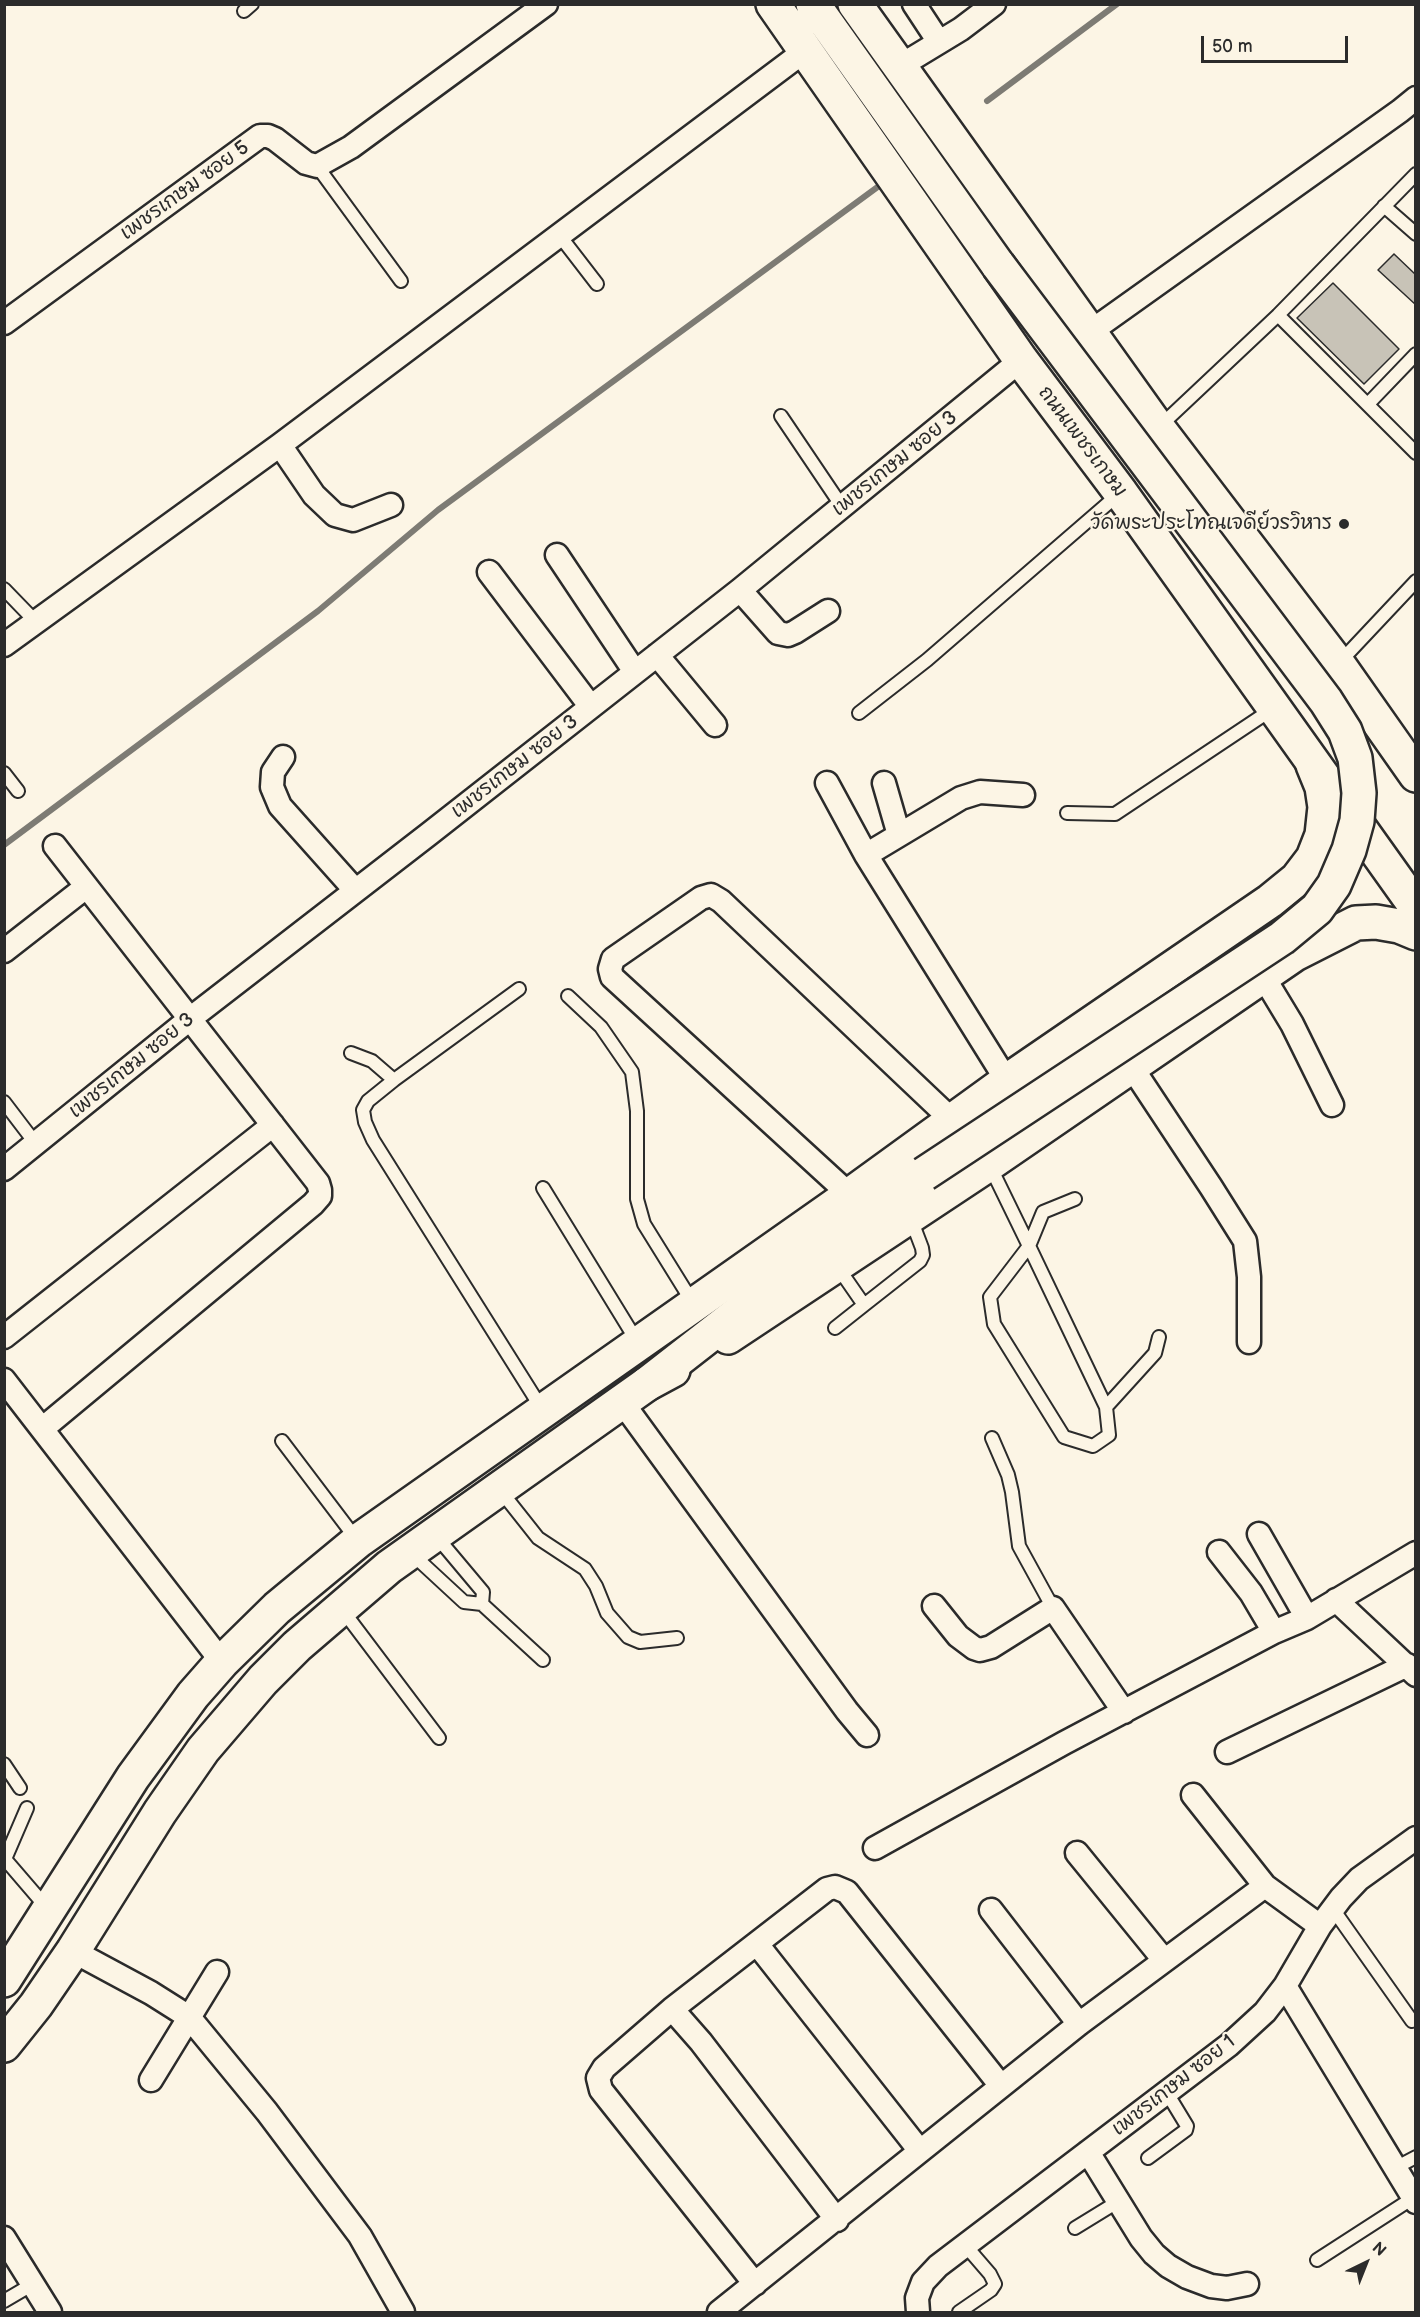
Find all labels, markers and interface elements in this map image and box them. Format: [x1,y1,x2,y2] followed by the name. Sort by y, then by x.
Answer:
[1204,24,1351,62] scale bar
[1212,36,1253,57] text: 50 m
[116,136,254,246] street label: เพชรเกษม ซอย 5
[1032,382,1132,502] street label: ถนนเพชรเกษม
[828,406,962,522] street label: เพชรเกษม ซอย 3
[1091,512,1332,536] place label: วัดพระประโทณเจดีย์วรวิหาร
[1337,517,1351,531] marker: วัดพระประโทณเจดีย์วรวิหาร
[447,710,583,824] street label: เพชรเกษม ซอย 3
[65,1008,199,1124] street label: เพชรเกษม ซอย 3
[1108,2030,1240,2142] street label: เพชรเกษม ซอย 1
[1336,2233,1396,2293] north arrow
[1368,2238,1389,2261] text: N

